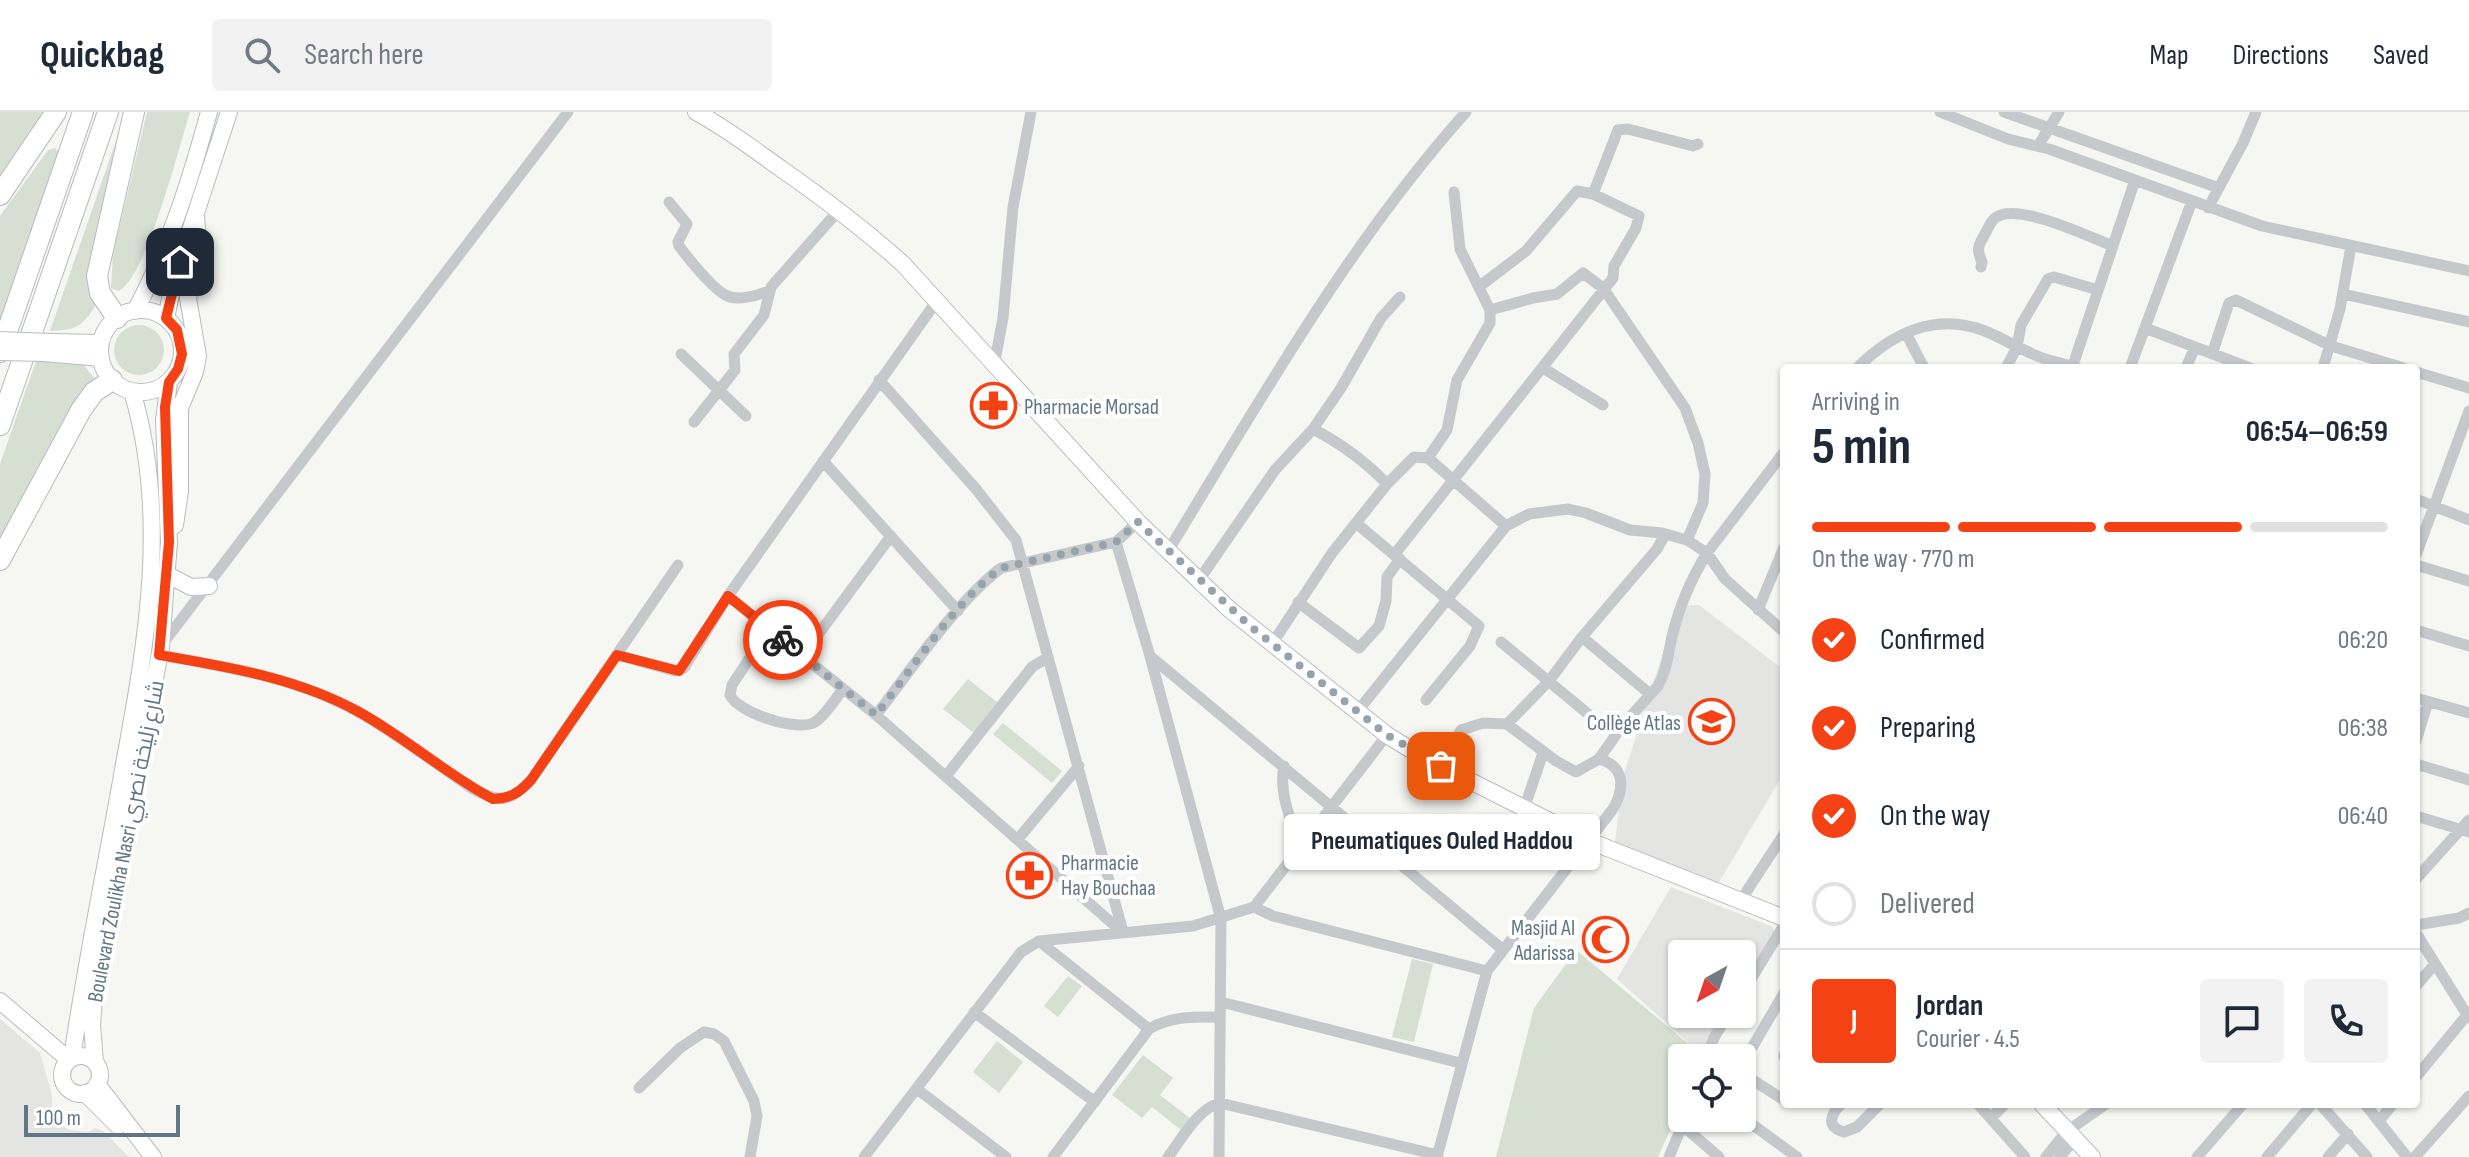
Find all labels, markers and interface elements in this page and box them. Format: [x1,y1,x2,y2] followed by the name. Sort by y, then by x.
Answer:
[212,19,772,91] search box
[40,33,164,78] text: Quickbag
[240,33,284,77] icon: search
[304,37,423,73] text: Search here
[2150,39,2189,72] text: Map
[2233,39,2329,72] text: Directions
[2373,39,2429,72] text: Saved
[146,228,214,296] pin
[158,240,202,284] icon: home
[969,382,1017,430] pharmacy icon: Pharmacie Morsad
[1812,387,1900,418] text: Arriving in
[1024,394,1159,421] place label: Pharmacie Morsad
[2246,414,2388,450] text: 06:54–06:59
[1812,416,1911,479] text: 5 min
[1812,544,1974,575] text: On the way · 770 m
[743,600,823,680] courier
[761,618,805,662] icon: bike
[1812,618,1856,662] icon: check
[1880,622,1985,658] text: Confirmed
[2338,625,2388,656] text: 06:20
[82,678,173,1005] street label: Boulevard Zoulikha Nasri شارع زليخة نصري
[1688,698,1736,746] school or university icon: Collège Atlas
[1812,706,1856,750] icon: check
[1587,710,1681,737] place label: Collège Atlas
[1880,710,1976,746] text: Preparing
[2338,713,2388,744] text: 06:38
[1407,732,1475,800] pin
[1419,744,1463,788] icon: bag
[1812,794,1856,838] icon: check
[1880,798,1990,834] text: On the way
[2338,801,2388,832] text: 06:40
[1283,814,1599,870] callout: Pneumatiques Ouled Haddou
[1311,826,1573,857] text: Pneumatiques Ouled Haddou
[1061,850,1156,902] place label: Pharmacie Hay Bouchaa
[1006,851,1054,899] pharmacy icon: Pharmacie Hay Bouchaa
[1880,886,1975,922] text: Delivered
[1511,915,1575,967] place label: Masjid Al Adarissa
[1582,916,1630,964] mosque icon: Masjid Al Adarissa
[1668,940,1756,1028] north arrow
[1668,940,1756,1132] map controls
[2200,979,2284,1063] button: chat
[2304,979,2388,1063] button: phone
[1916,988,1983,1024] text: Jordan
[1851,1003,1857,1039] text: J
[1916,1024,2020,1055] text: Courier · 4.5
[1668,1044,1756,1132] button: locate
[24,1101,180,1137] scale bar
[36,1105,81,1132] text: 100 m

